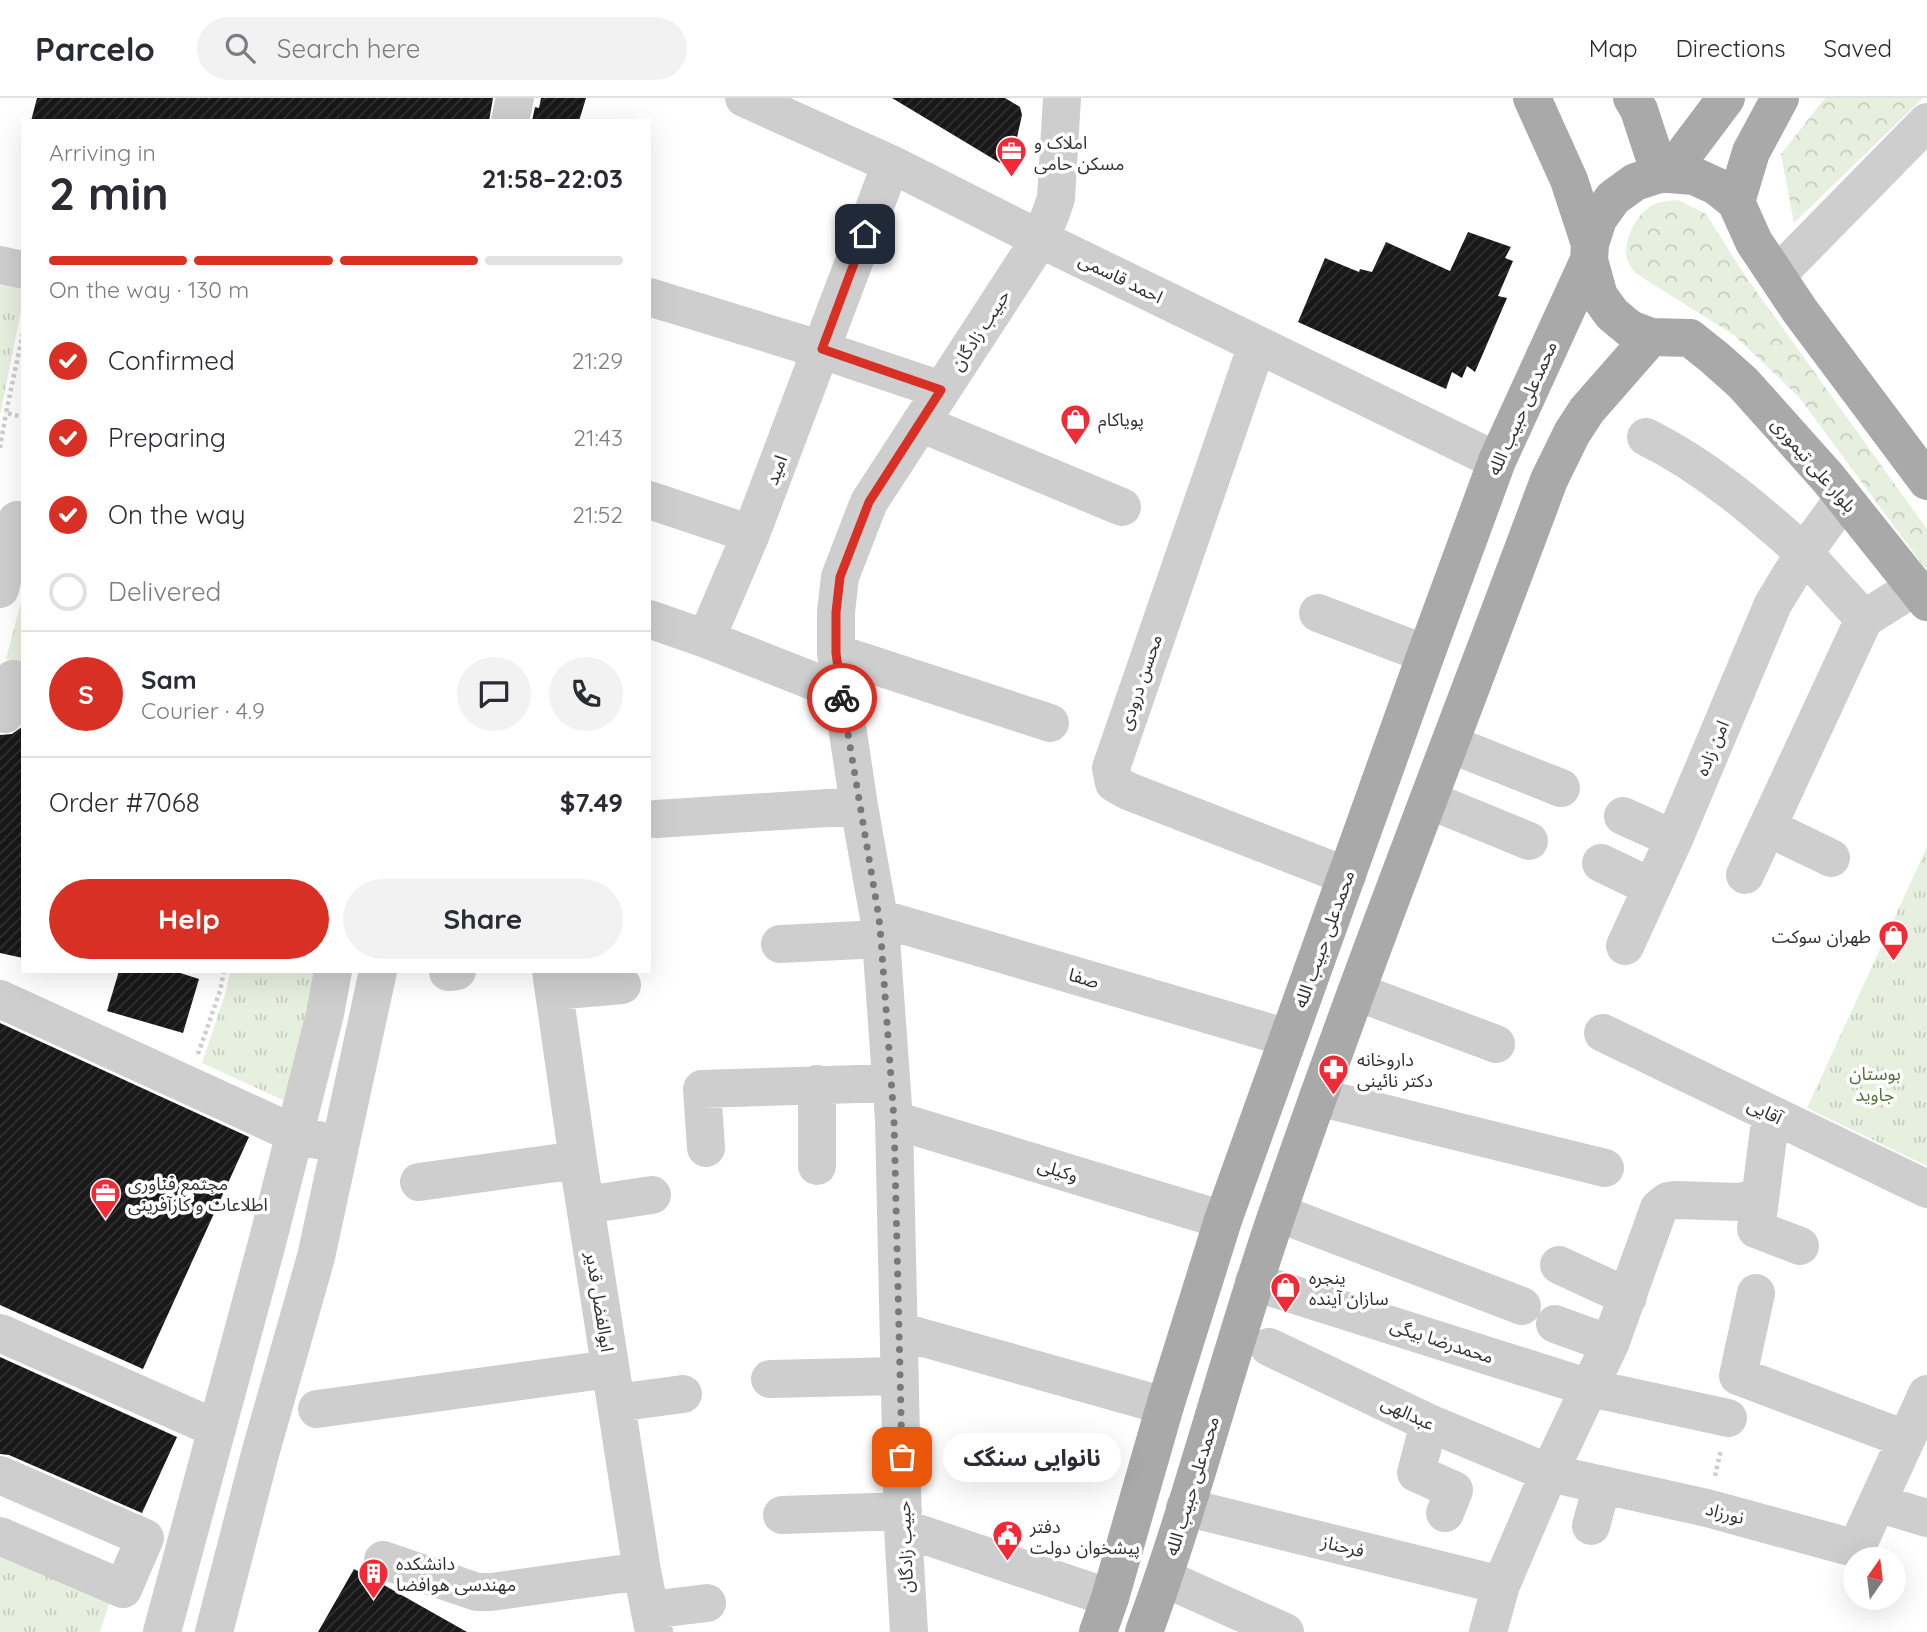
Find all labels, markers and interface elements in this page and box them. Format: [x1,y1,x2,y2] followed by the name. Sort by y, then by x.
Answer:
[197,17,687,80] search box
[35,28,155,69] text: Parcelo
[221,29,259,67] icon: search
[277,32,420,65] text: Search here
[1589,33,1638,63] text: Map
[1676,33,1786,63] text: Directions
[1824,33,1892,63] text: Saved
[1034,131,1125,175] place label: املاک و مسکن حامی
[994,135,1028,179] office icon: املاک و مسکن حامی
[49,138,156,167] text: Arriving in
[482,162,623,195] text: 21:58–22:03
[49,164,169,222] text: 2 min
[835,204,895,264] pin
[846,215,884,253] icon: home
[1075,248,1167,308] street label: احمد قاسمی
[49,275,249,304] text: On the way · 130 m
[945,285,1015,375] street label: حبیب زادگان
[1482,337,1562,479] street label: محمدعلی حبیب الله
[49,342,87,380] icon: check
[108,344,235,377] text: Confirmed
[572,346,623,375] text: 21:29
[1058,402,1092,446] shop icon: پویاکام
[1098,408,1144,434] place label: پویاکام
[1766,413,1862,517] street label: بلوار علی تیموری
[49,419,87,457] icon: check
[108,421,226,454] text: Preparing
[573,423,623,452] text: 21:43
[760,452,792,488] street label: امید
[49,496,87,534] icon: check
[108,498,246,531] text: On the way
[572,500,623,529] text: 21:52
[108,575,221,608] text: Delivered
[1113,631,1167,733] street label: محسن درودی
[457,657,531,731] button: chat
[549,657,623,731] button: phone
[141,663,197,696] text: Sam
[807,663,877,733] courier
[78,678,94,711] text: S
[823,679,861,717] icon: bike
[141,696,265,725] text: Courier · 4.9
[1690,717,1734,779] street label: امن زاده
[49,786,200,819] text: Order #7068
[560,786,623,819] text: $7.49
[1288,867,1360,1011] street label: محمدعلی حبیب الله
[49,879,329,959] button: Help
[343,879,623,959] button: Share
[1877,919,1911,963] shop icon: طهران سوکت
[1772,925,1871,948] place label: طهران سوکت
[1066,963,1102,993] street label: صفا
[1357,1048,1433,1092] place label: داروخانه دکتر نائینی
[1317,1052,1351,1096] pharmacy icon: داروخانه دکتر نائینی
[1849,1062,1901,1106] park label: بوستان جاوید
[1744,1093,1787,1130] street label: آقایی
[1035,1153,1081,1187] street label: وکیلی
[128,1172,268,1216] place label: مجتمع فناوری اطلاعات و کارآفرینی
[88,1176,122,1220] office icon: مجتمع فناوری اطلاعات و کارآفرینی
[581,1249,619,1354] street label: ابوالفضل قدیر
[1309,1266,1389,1310] place label: پنجره سازان آینده
[1269,1270,1303,1314] shop icon: پنجره سازان آینده
[1387,1313,1497,1369] street label: محمدرضا بیگی
[1378,1391,1438,1435] street label: عبدالهی
[1160,1413,1224,1559] street label: محمدعلی حبیب الله
[872,1427,932,1487] pin
[944,1432,1122,1482] callout: نانوایی سنگک
[883,1438,921,1476] icon: bag
[963,1443,1101,1472] text: نانوایی سنگک
[1703,1497,1747,1529] street label: نورزاد
[892,1501,918,1593] street label: حبیب زادگان
[1029,1515,1140,1559] place label: دفتر پیشخوان دولت
[990,1519,1024,1563] public building icon: دفتر پیشخوان دولت
[1318,1529,1367,1562] street label: فرحناز
[1843,1547,1906,1610] north arrow
[1843,1547,1906,1610] map controls
[396,1552,516,1596] place label: دانشکده مهندسی هوافضا
[356,1556,390,1600] building icon: دانشکده مهندسی هوافضا

